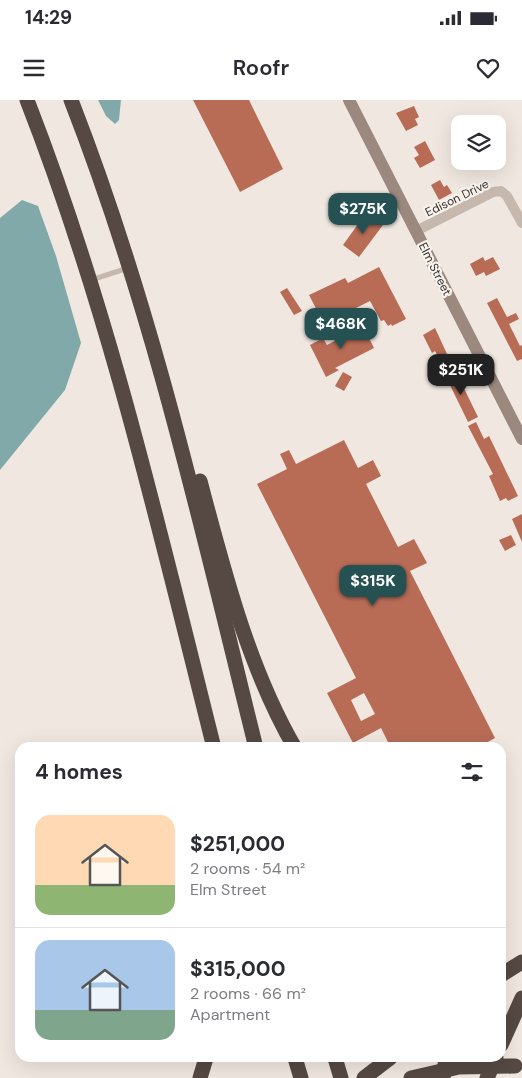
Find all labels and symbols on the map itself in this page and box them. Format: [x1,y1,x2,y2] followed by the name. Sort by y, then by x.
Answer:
[423,176,492,220] street label: Edison Drive
[328,192,398,235] pin: $275K
[415,240,455,298] street label: Elm Street
[306,308,376,350] pin: $468K
[426,354,496,396] pin: $251K
[338,564,408,607] pin: $315K

